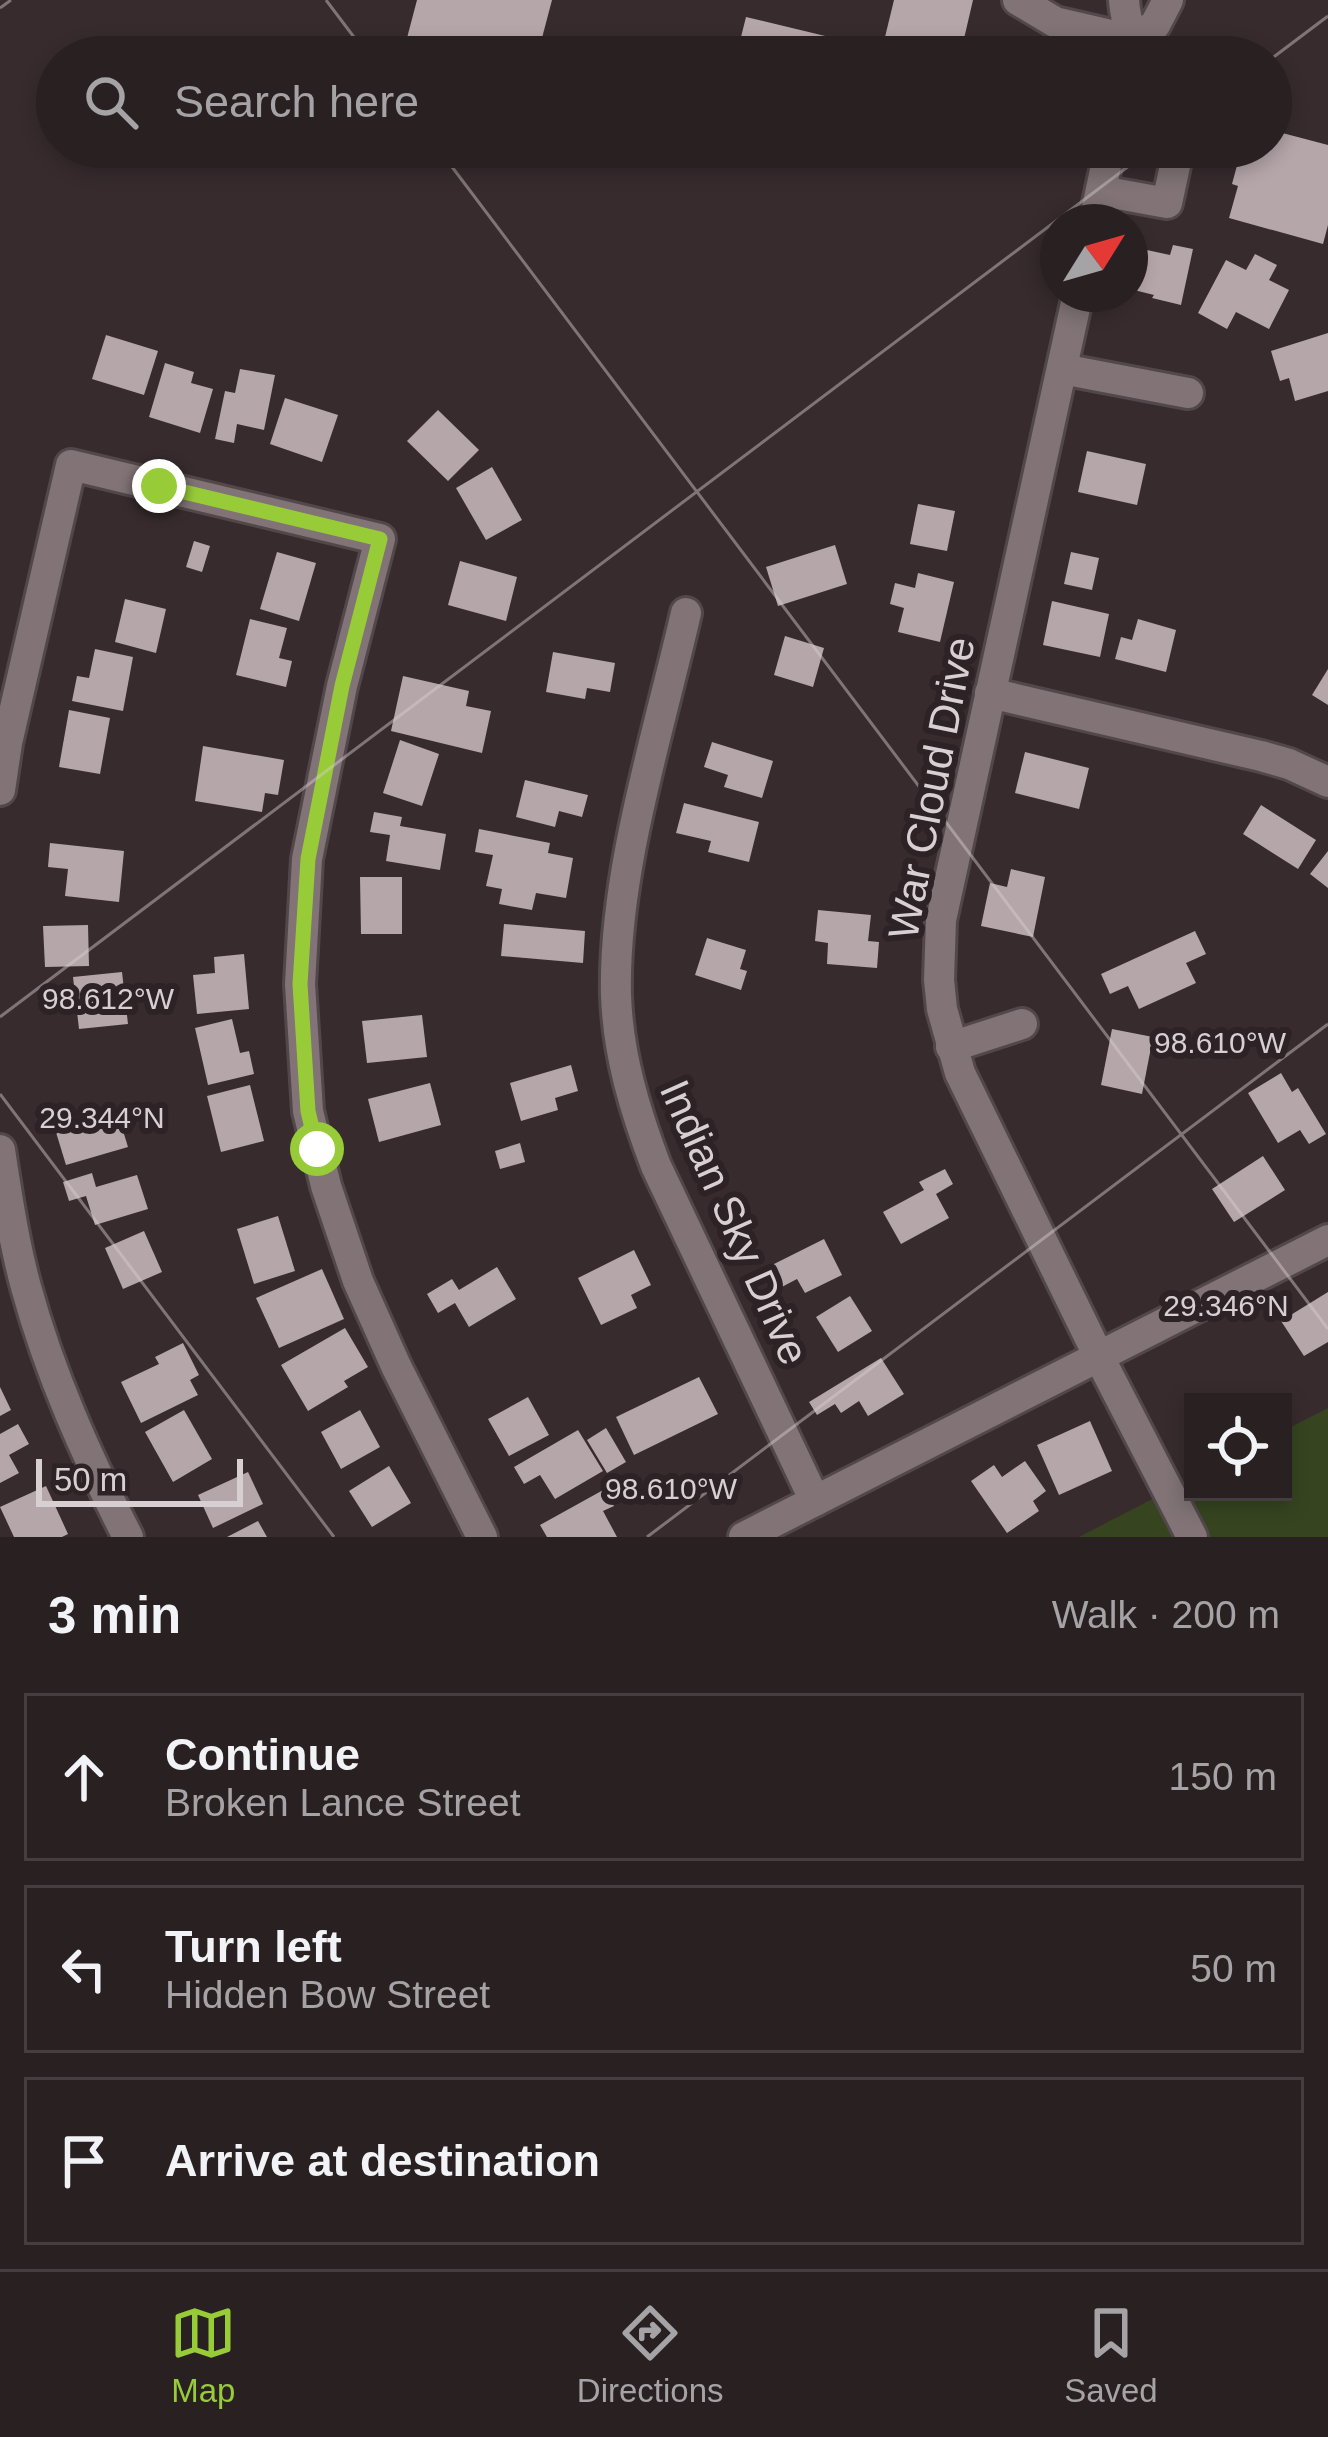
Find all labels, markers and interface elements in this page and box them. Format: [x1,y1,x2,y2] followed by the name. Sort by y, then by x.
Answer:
[36,36,1292,168] search box
[78,69,144,135] icon: search
[174,76,419,127] text: Search here
[1040,204,1148,312] north arrow
[132,459,186,513] route end
[879,633,984,943] street label: War Cloud Drive
[42,982,175,1015] text: 98.612°W
[1154,1026,1287,1059] text: 98.610°W
[651,1073,818,1371] street label: Indian Sky Drive
[39,1101,165,1134] text: 29.344°N
[290,1122,344,1176] route start
[1163,1289,1289,1322] text: 29.346°N
[1184,1393,1292,1501] map controls
[1184,1393,1292,1501] button: locate
[36,1453,243,1506] scale bar
[54,1461,127,1498] text: 50 m
[605,1472,738,1505] text: 98.610°W
[48,1587,181,1644] text: 3 min
[1052,1593,1280,1636] text: Walk · 200 m
[165,1729,360,1780] text: Continue
[51,1744,117,1810] icon: ahead
[1169,1755,1277,1798] text: 150 m
[165,1781,521,1824] text: Broken Lance Street
[165,1921,342,1972] text: Turn left
[51,1936,117,2002] icon: left
[1190,1947,1277,1990] text: 50 m
[165,1973,490,2016] text: Hidden Bow Street
[51,2128,117,2194] icon: arrive
[165,2135,600,2186] text: Arrive at destination
[170,2300,236,2410] tab: Map
[577,2300,724,2410] tab: Directions
[1064,2300,1158,2410] tab: Saved

